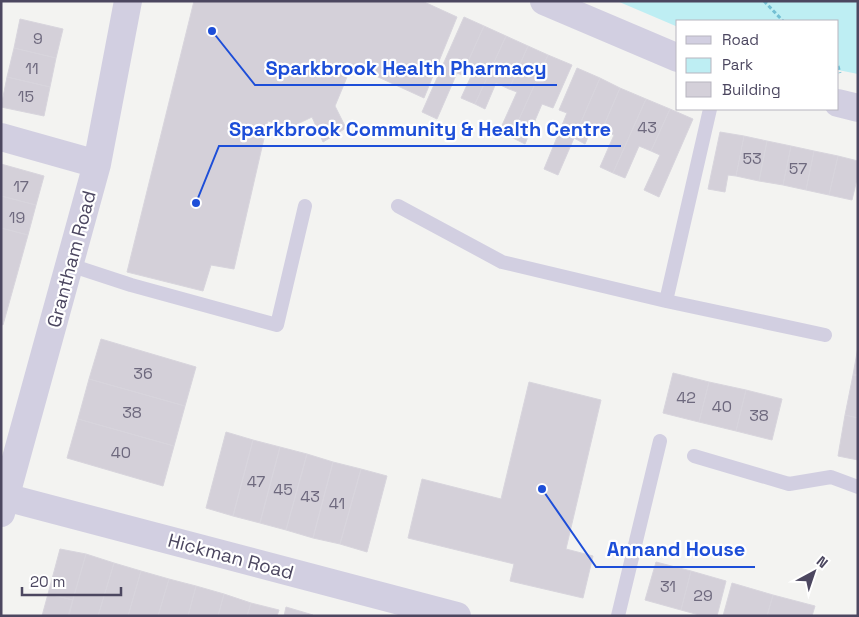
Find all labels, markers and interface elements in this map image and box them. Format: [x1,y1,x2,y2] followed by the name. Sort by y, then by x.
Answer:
[676,20,839,110] legend
[33,28,43,49] house number: 9
[722,30,759,49] text: Road
[255,50,557,85] callout: Sparkbrook Health Pharmacy
[265,55,547,81] text: Sparkbrook Health Pharmacy
[722,55,753,74] text: Park
[25,58,39,79] house number: 11
[722,80,781,99] text: Building
[18,86,34,107] house number: 15
[219,111,621,146] callout: Sparkbrook Community & Health Centre
[229,116,611,142] text: Sparkbrook Community & Health Centre
[637,117,657,138] house number: 43
[742,148,762,169] house number: 53
[789,158,807,179] house number: 57
[13,176,29,197] house number: 17
[41,188,102,330] street label: Grantham Road
[9,207,25,228] house number: 19
[133,363,153,384] house number: 36
[676,387,696,408] house number: 42
[712,396,732,417] house number: 40
[122,402,142,423] house number: 38
[749,405,769,426] house number: 38
[111,442,131,463] house number: 40
[247,471,265,492] house number: 47
[273,479,293,500] house number: 45
[300,486,320,507] house number: 43
[329,493,345,514] house number: 41
[165,528,296,585] street label: Hickman Road
[596,532,755,567] callout: Annand House
[607,536,745,562] text: Annand House
[789,547,839,597] north arrow
[813,552,832,572] text: N
[22,564,121,596] scale bar
[30,572,65,591] text: 20 m
[660,576,676,597] house number: 31
[693,585,713,606] house number: 29

